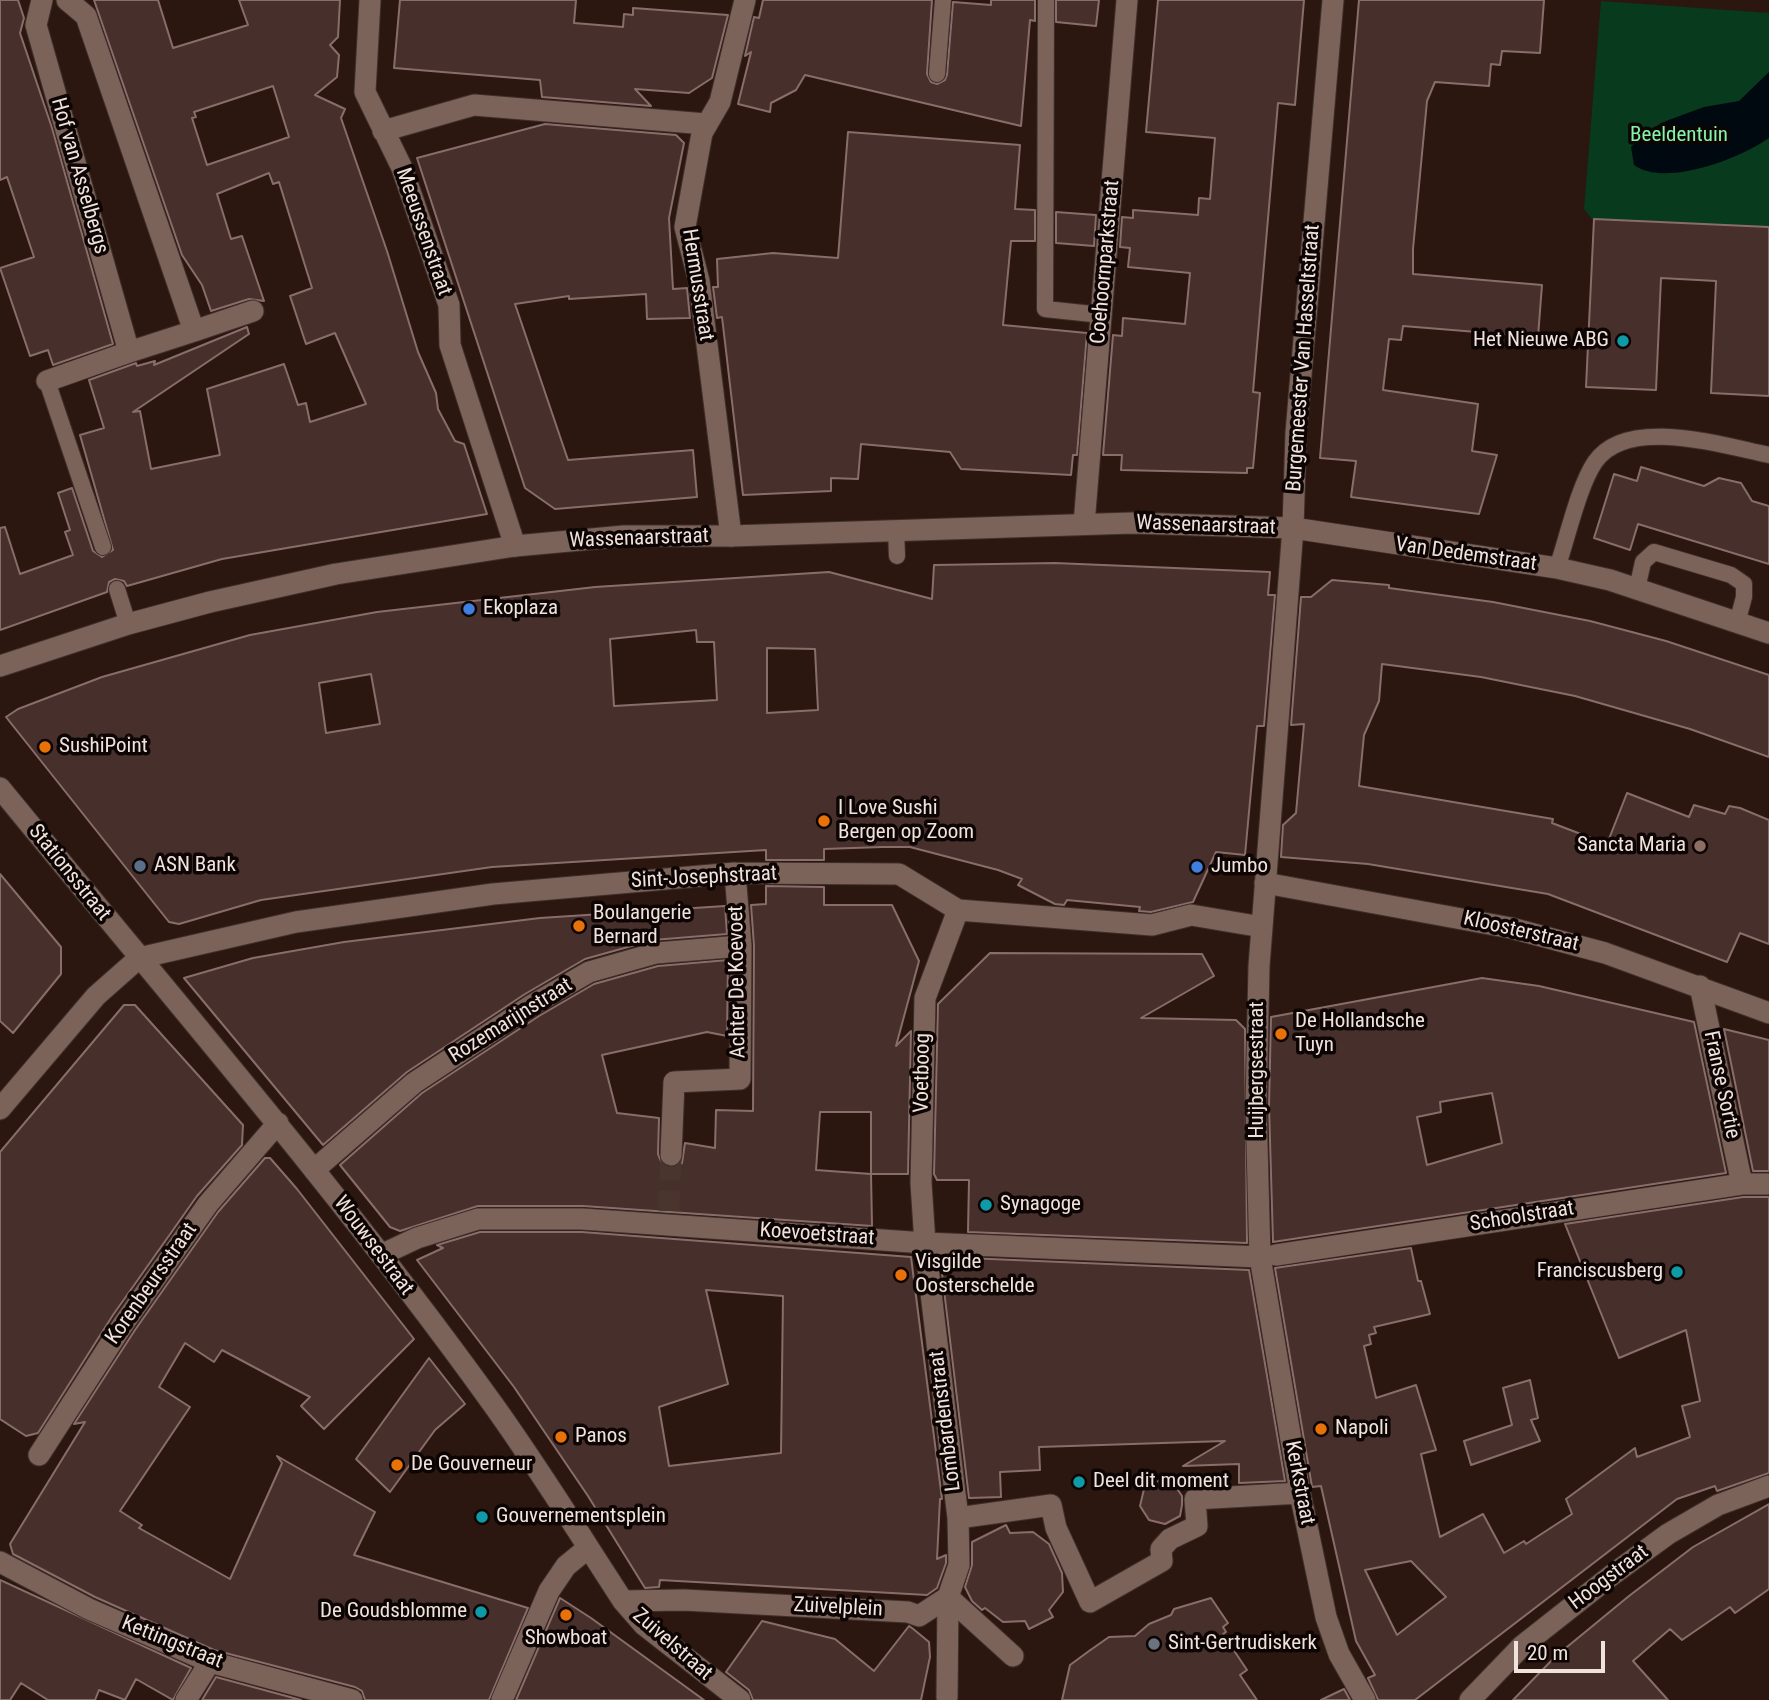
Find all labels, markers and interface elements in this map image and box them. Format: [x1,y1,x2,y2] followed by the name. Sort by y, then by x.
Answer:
[45,95,113,257] street label: Hof van Asselbergs
[1630,123,1728,149] park label: Beeldentuin
[389,165,457,299] street label: Meeussenstraat
[1086,179,1126,345] street label: Coehoornparkstraat
[1282,223,1326,493] street label: Burgemeester Van Hasseltstraat
[676,227,718,343] street label: Hermusstraat
[1473,328,1609,354] place label: Het Nieuwe ABG
[1615,333,1631,349] marker: Het Nieuwe ABG
[1136,511,1276,541] street label: Wassenaarstraat
[569,524,709,554] street label: Wassenaarstraat
[1394,533,1538,577] street label: Van Dedemstraat
[483,596,558,622] place label: Ekoplaza
[461,601,477,617] marker: Ekoplaza
[59,734,148,760] place label: SushiPoint
[37,739,53,755] marker: SushiPoint
[838,796,974,846] place label: I Love Sushi Bergen op Zoom
[816,813,832,829] marker: I Love Sushi Bergen op Zoom
[23,820,115,926] street label: Stationsstraat
[1577,833,1686,859] place label: Sancta Maria
[1692,838,1708,854] marker: Sancta Maria
[154,853,236,879] place label: ASN Bank
[1211,854,1268,880] place label: Jumbo
[132,858,148,874] marker: ASN Bank
[1189,859,1205,875] marker: Jumbo
[630,862,778,894] street label: Sint-Josephstraat
[593,901,691,951] place label: Boulangerie Bernard
[724,905,752,1059] street label: Achter De Koevoet
[1461,907,1581,957] street label: Kloosterstraat
[571,918,587,934] marker: Boulangerie Bernard
[445,973,577,1069] street label: Rozemarijnstraat
[1245,1002,1271,1138] street label: Huijbergsestraat
[1295,1009,1425,1059] place label: De Hollandsche Tuyn
[1273,1026,1289,1042] marker: De Hollandsche Tuyn
[1697,1029,1745,1141] street label: Franse Sortie
[910,1033,936,1113] street label: Voetboog
[328,1191,418,1301] street label: Wouwsestraat
[1000,1192,1081,1218] place label: Synagoge
[1468,1196,1576,1238] street label: Schoolstraat
[978,1197,994,1213] marker: Synagoge
[101,1218,203,1350] street label: Korenbeursstraat
[759,1218,875,1252] street label: Koevoetstraat
[915,1250,1035,1300] place label: Visgilde Oosterschelde
[1537,1259,1663,1285] place label: Franciscusberg
[1669,1264,1685,1280] marker: Franciscusberg
[893,1267,909,1283] marker: Visgilde Oosterschelde
[925,1349,967,1493] street label: Lombardenstraat
[1335,1416,1389,1442] place label: Napoli
[1313,1421,1329,1437] marker: Napoli
[575,1424,627,1450] place label: Panos
[553,1429,569,1445] marker: Panos
[1279,1439,1319,1527] street label: Kerkstraat
[411,1452,532,1478] place label: De Gouverneur
[389,1457,405,1473] marker: De Gouverneur
[1093,1469,1229,1495] place label: Deel dit moment
[1071,1474,1087,1490] marker: Deel dit moment
[496,1504,666,1530] place label: Gouvernementsplein
[474,1509,490,1525] marker: Gouvernementsplein
[1564,1540,1654,1616] street label: Hoogstraat
[793,1593,883,1623] street label: Zuivelplein
[320,1599,467,1625] place label: De Goudsblomme
[473,1604,489,1620] marker: De Goudsblomme
[627,1604,717,1686] street label: Zuivelstraat
[558,1607,574,1623] marker: Showboat
[118,1611,226,1675] street label: Kettingstraat
[525,1626,607,1652] place label: Showboat
[1517,1626,1608,1670] scale bar
[1168,1631,1317,1657] place label: Sint-Gertrudiskerk
[1146,1636,1162,1652] marker: Sint-Gertrudiskerk
[1527,1641,1568,1665] text: 20 m

